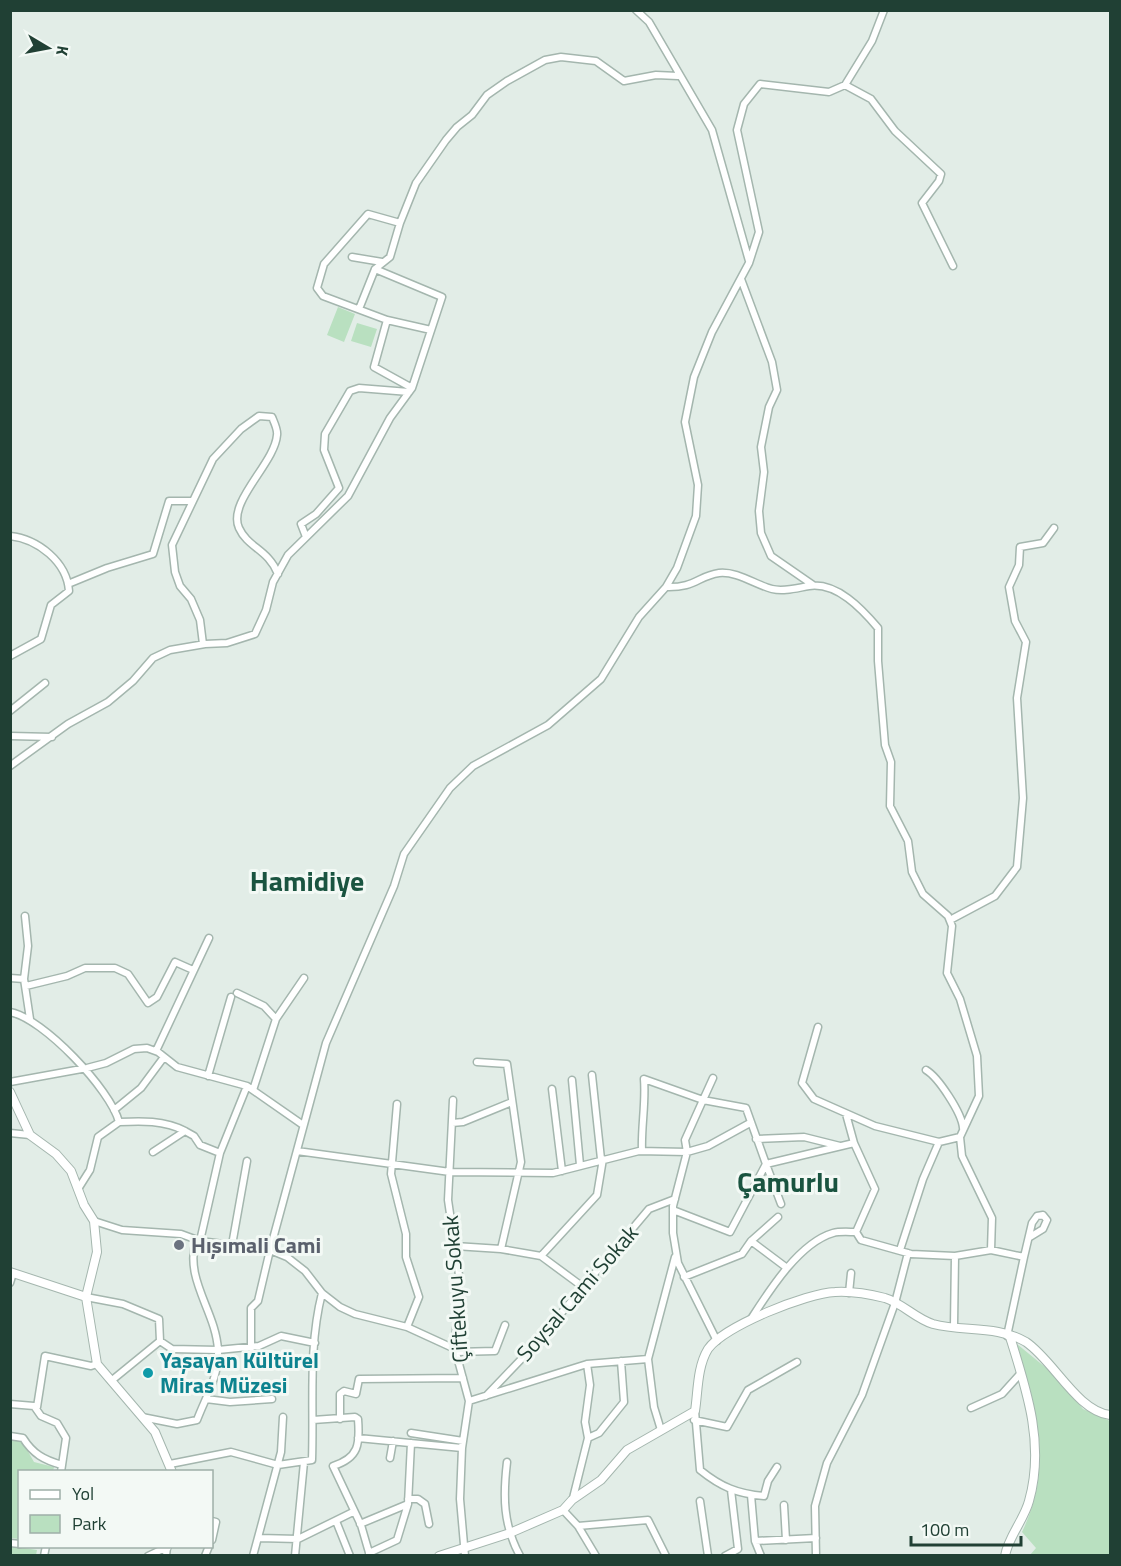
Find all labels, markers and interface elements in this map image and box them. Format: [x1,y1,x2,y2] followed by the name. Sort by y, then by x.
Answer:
[18,18,78,78] north arrow
[50,44,75,58] text: K
[250,859,364,902] district label: Hamidiye
[737,1160,839,1203] district label: Çamurlu
[433,1214,477,1364] street label: Çiftekuyu Sokak
[508,1217,646,1369] street label: Soysal Cami Sokak
[191,1228,321,1262] place label: Hışımali Cami
[172,1238,186,1252] marker: Hışımali Cami
[160,1343,319,1402] place label: Yaşayan Kültürel Miras Müzesi
[141,1366,155,1380] marker: Yaşayan Kültürel Miras Müzesi
[18,1470,213,1548] legend
[72,1480,94,1507] text: Yol
[911,1509,1020,1547] scale bar
[72,1510,107,1537] text: Park
[920,1516,969,1543] text: 100 m

